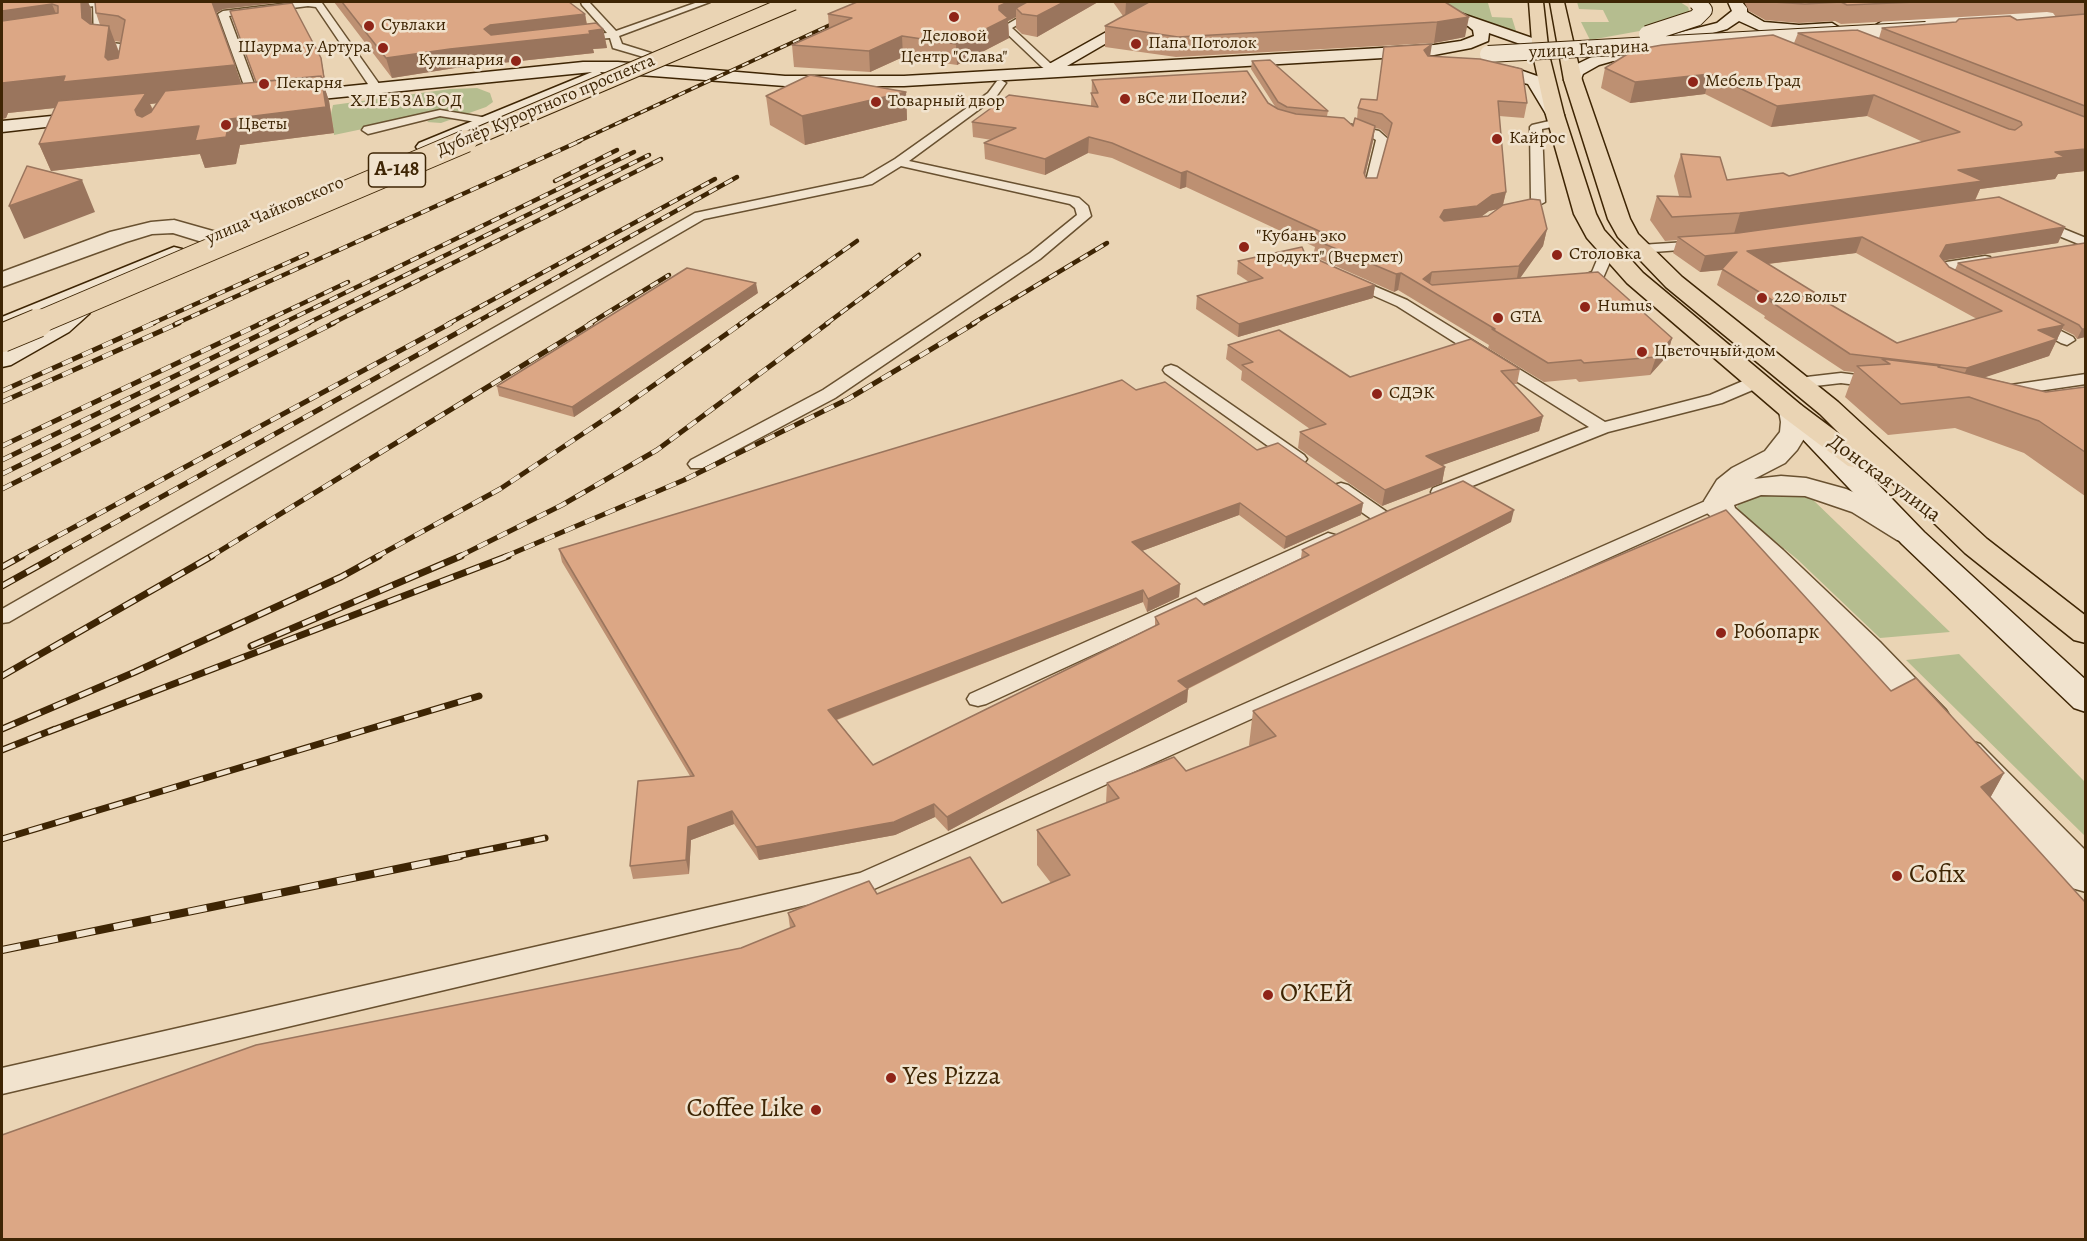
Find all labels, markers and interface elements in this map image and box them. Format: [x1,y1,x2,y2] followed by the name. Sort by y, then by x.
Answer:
[947,10,961,24] marker: Деловой Центр "Слава"
[381,15,446,37] place label: Сувлаки
[362,19,376,33] marker: Сувлаки
[900,26,1008,68] place label: Деловой Центр "Слава"
[1148,33,1257,55] place label: Папа Потолок
[1528,36,1650,64] street label: улица Гагарина
[237,37,371,59] place label: Шаурма у Артура
[1129,37,1143,51] marker: Папа Потолок
[376,41,390,55] marker: Шаурма у Артура
[418,50,504,72] place label: Кулинария
[434,50,658,162] street label: Дублёр Курортного проспекта
[509,54,523,68] marker: Кулинария
[1705,71,1801,93] place label: Мебель Град
[276,73,343,95] place label: Пекарня
[1686,75,1700,89] marker: Мебель Град
[257,77,271,91] marker: Пекарня
[1137,88,1247,110] place label: вСе ли Поели?
[350,91,464,113] district label: ХЛЕБЗАВОД
[888,91,1005,113] place label: Товарный двор
[1118,92,1132,106] marker: вСе ли Поели?
[869,95,883,109] marker: Товарный двор
[238,114,288,136] place label: Цветы
[219,118,233,132] marker: Цветы
[1509,128,1566,150] place label: Кайрос
[1490,132,1504,146] marker: Кайрос
[368,153,426,187] road number: А-148
[203,172,347,250] street label: улица Чайковского
[1256,226,1403,268] place label: "Кубань эко продукт" (Вчермет)
[1237,240,1251,254] marker: "Кубань эко продукт" (Вчермет)
[1569,244,1641,266] place label: Столовка
[1550,248,1564,262] marker: Столовка
[1774,287,1847,309] place label: 220 вольт
[1755,291,1769,305] marker: 220 вольт
[1597,296,1652,318] place label: Humus
[1578,300,1592,314] marker: Humus
[1510,307,1542,329] place label: GTA
[1491,311,1505,325] marker: GTA
[1654,341,1776,363] place label: Цветочный дом
[1635,345,1649,359] marker: Цветочный дом
[1389,383,1434,405] place label: СДЭК
[1370,387,1384,401] marker: СДЭК
[1823,430,1945,528] street label: Донская улица
[1733,620,1819,646] place label: Робопарк
[1714,626,1728,640] marker: Робопарк
[1909,860,1965,892] place label: Cofix
[1890,869,1904,883] marker: Cofix
[1280,979,1353,1011] place label: О’КЕЙ
[1261,988,1275,1002] marker: О’КЕЙ
[903,1062,1001,1094] place label: Yes Pizza
[884,1071,898,1085] marker: Yes Pizza
[686,1094,804,1126] place label: Coffee Like
[809,1103,823,1117] marker: Coffee Like

